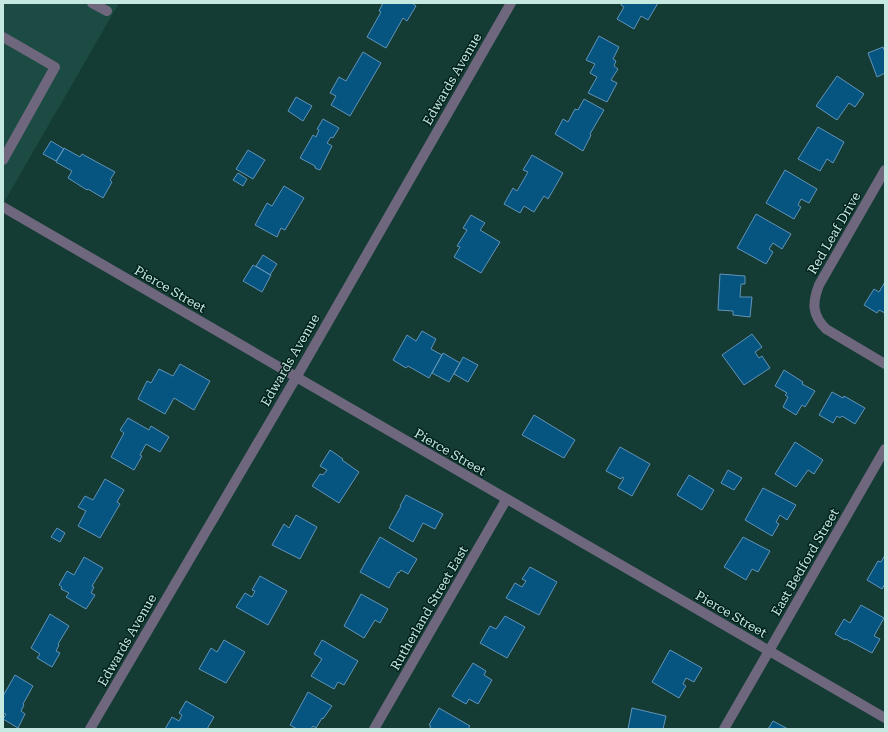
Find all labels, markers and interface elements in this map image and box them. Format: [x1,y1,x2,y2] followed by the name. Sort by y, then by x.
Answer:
[420,30,484,128] street label: Edwards Avenue
[804,189,864,277] street label: Red Leaf Drive
[132,263,208,316] street label: Pierce Street
[258,311,322,409] street label: Edwards Avenue
[412,426,488,479] street label: Pierce Street
[768,506,842,618] street label: East Bedford Street
[387,543,471,673] street label: Rutherland Street East
[693,588,769,641] street label: Pierce Street
[95,591,159,689] street label: Edwards Avenue

